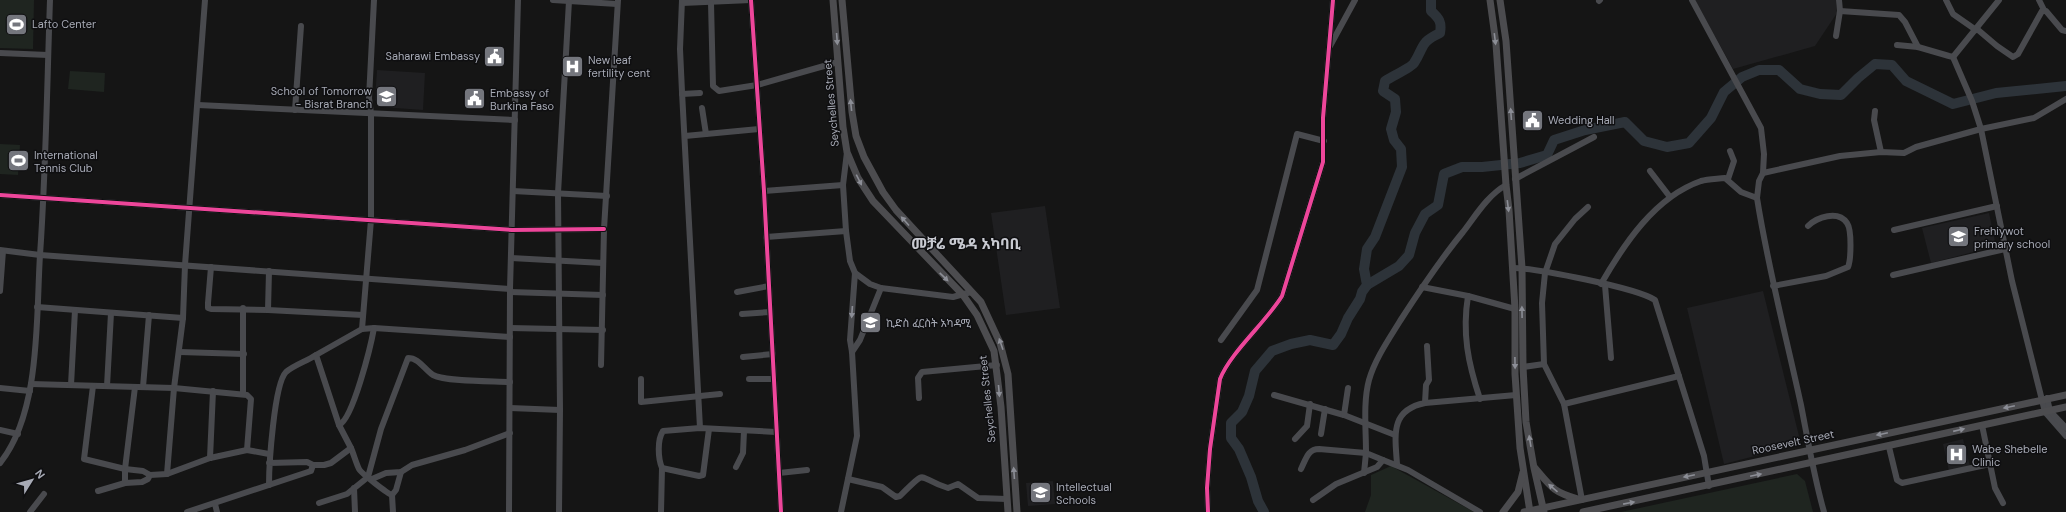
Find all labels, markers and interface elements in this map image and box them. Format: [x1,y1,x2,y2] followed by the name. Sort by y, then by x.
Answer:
[4,11,30,37] sports icon: Lafto Center
[32,17,96,31] place label: Lafto Center
[833,33,840,45] one-way arrow
[1492,33,1499,45] one-way arrow
[482,43,508,69] public building icon: Saharawi Embassy
[386,49,480,63] place label: Saharawi Embassy
[560,53,586,79] hospital icon: New leaf fertility cent
[588,53,650,80] place label: New leaf fertility cent
[820,59,842,147] street label: Seychelles Street
[271,84,373,111] place label: School of Tomorrow - Bisrat Branch
[374,84,400,110] school or university icon: School of Tomorrow - Bisrat Branch
[461,86,487,112] public building icon: Embassy of Burkina Faso
[490,86,554,113] place label: Embassy of Burkina Faso
[848,99,855,111] one-way arrow
[1520,107,1546,133] public building icon: Wedding Hall
[1508,108,1515,120] one-way arrow
[1548,113,1615,127] place label: Wedding Hall
[5,148,31,174] sports icon: International Tennis Club
[34,148,98,175] place label: International Tennis Club
[856,174,862,185] one-way arrow
[1505,200,1512,212] one-way arrow
[901,216,910,225] one-way arrow
[1946,224,1972,250] school or university icon: Frehiywot primary school
[1974,224,2050,251] place label: Frehiywot primary school
[911,234,1022,254] district label: መቻሬ ሜዳ አካባቢ
[939,272,949,282] one-way arrow
[1519,305,1525,318] one-way arrow
[848,306,855,318] one-way arrow
[857,310,883,336] school or university icon: ኪድስ ፈርስት አካዳሚ
[886,316,971,330] place label: ኪድስ ፈርስት አካዳሚ
[997,338,1003,350] one-way arrow
[975,355,999,443] street label: Seychelles Street
[1512,357,1518,370] one-way arrow
[996,385,1003,397] one-way arrow
[2003,404,2015,410] one-way arrow
[1751,426,1835,458] street label: Roosevelt Street
[1953,427,1966,433] one-way arrow
[1876,432,1888,438] one-way arrow
[1526,435,1532,447] one-way arrow
[1943,442,1969,468] hospital icon: Wabe Shebelle Clinic
[1972,442,2047,469] place label: Wabe Shebelle Clinic
[12,460,52,500] north arrow
[32,467,48,481] text: N
[1010,467,1017,479] one-way arrow
[1750,472,1762,478] one-way arrow
[1683,473,1695,479] one-way arrow
[1028,480,1054,506] school or university icon: Intellectual Schools
[1056,480,1112,507] place label: Intellectual Schools
[1548,484,1559,493] one-way arrow
[1623,500,1635,506] one-way arrow

